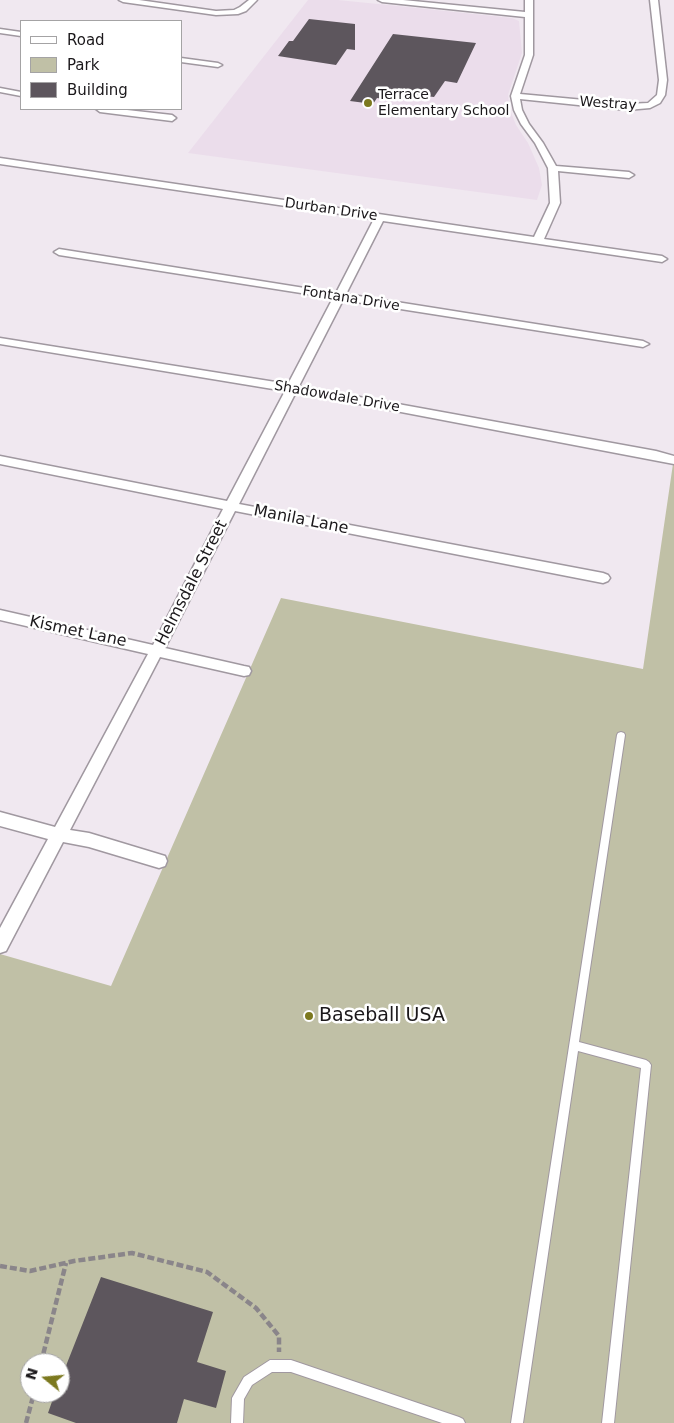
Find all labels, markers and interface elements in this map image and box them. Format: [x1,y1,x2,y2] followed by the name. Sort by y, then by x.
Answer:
[20,20,182,110] legend
[67,31,105,49] text: Road
[67,56,99,74] text: Park
[67,81,128,99] text: Building
[378,87,510,120] place label: Terrace Elementary School
[579,94,637,114] street label: Westray
[362,97,374,109] marker: Terrace Elementary School
[284,195,378,225] street label: Durban Drive
[301,283,401,315] street label: Fontana Drive
[273,378,401,416] street label: Shadowdale Drive
[252,501,350,539] street label: Manila Lane
[152,517,232,649] street label: Helmsdale Street
[28,612,128,652] street label: Kismet Lane
[319,1005,445,1027] place label: Baseball USA
[303,1010,315,1022] marker: Baseball USA
[20,1353,70,1403] north arrow
[22,1366,41,1382] text: N

